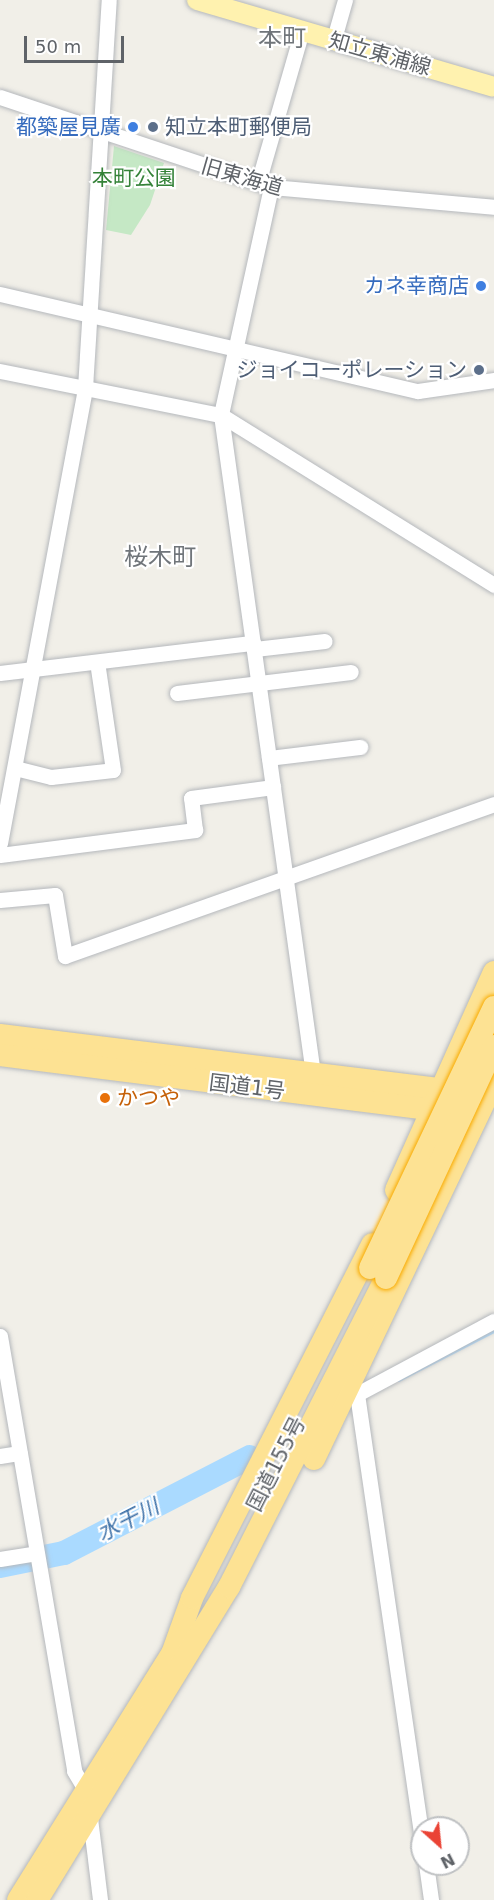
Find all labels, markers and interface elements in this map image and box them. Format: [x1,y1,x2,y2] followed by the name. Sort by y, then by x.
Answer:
[27,24,128,62] scale bar
[258,25,306,53] district label: 本町
[326,27,434,81] street label: 知立東浦線
[35,36,81,57] text: 50 m
[16,114,121,140] place label: 都築屋見廣
[165,114,312,140] place label: 知立本町郵便局
[126,120,140,134] marker: 都築屋見廣
[146,120,160,134] marker: 知立本町郵便局
[198,153,286,201] street label: 旧東海道
[92,165,176,191] park label: 本町公園
[364,273,469,299] place label: カネ幸商店
[474,279,488,293] marker: カネ幸商店
[236,357,467,383] place label: ジョイコーポレーション
[472,363,486,377] marker: ジョイコーポレーション
[124,544,196,572] district label: 桜木町
[208,1070,286,1104] street label: 国道1号
[117,1085,180,1111] place label: かつや
[98,1091,112,1105] marker: かつや
[241,1412,311,1516] street label: 国道155号
[93,1493,163,1547] water label: 水干川
[410,1816,470,1876] north arrow
[437,1849,458,1872] text: N

